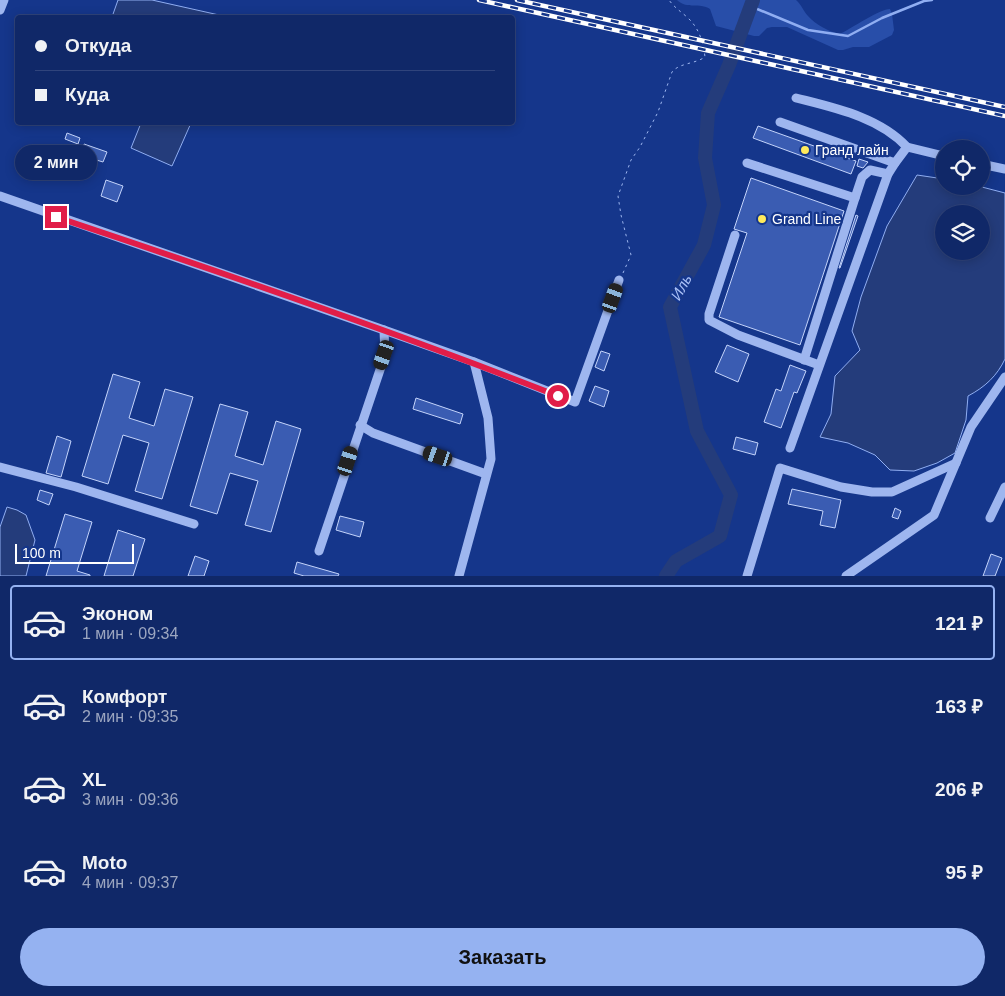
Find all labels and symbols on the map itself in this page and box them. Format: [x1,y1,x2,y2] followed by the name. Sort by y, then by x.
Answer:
[815,142,889,158] place label: Гранд лайн
[15,144,97,180] callout: 2 мин
[799,144,811,156] marker: Гранд лайн
[45,206,67,228] route end
[772,211,841,227] place label: Grand Line
[756,213,768,225] marker: Grand Line
[667,271,695,303] water label: Иль
[600,281,625,315] car
[372,338,395,372] car
[547,385,569,407] route start
[336,444,359,478] car
[421,444,454,468] car
[15,541,134,564] scale bar

